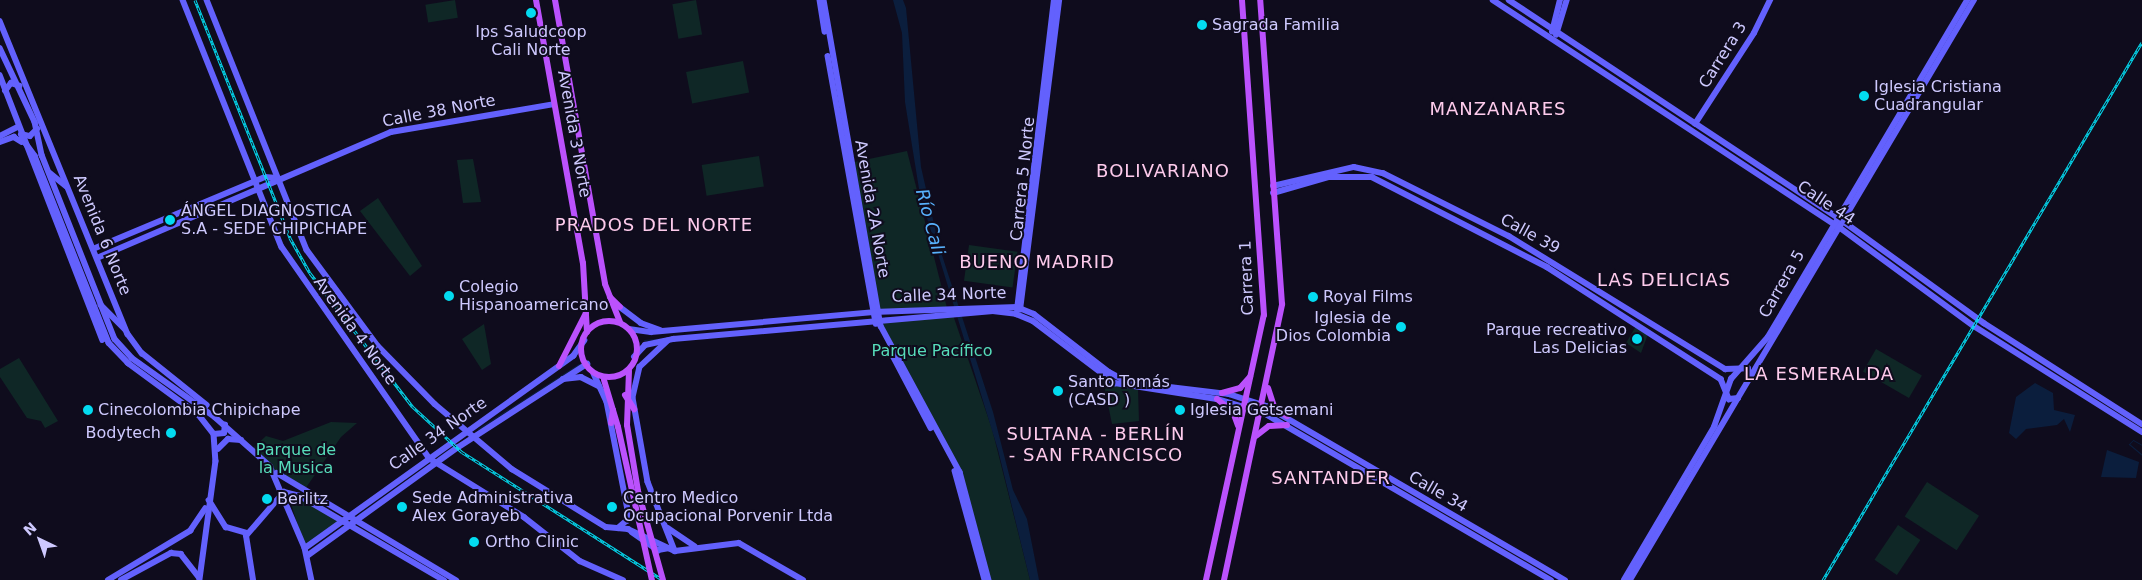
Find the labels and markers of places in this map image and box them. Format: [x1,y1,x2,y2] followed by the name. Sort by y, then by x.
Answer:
[524,6,538,20] marker: Ips Saludcoop Cali Norte
[1212,15,1340,35] place label: Sagrada Familia
[1196,19,1208,31] marker: Sagrada Familia
[475,22,587,60] place label: Ips Saludcoop Cali Norte
[1874,77,2002,115] place label: Iglesia Cristiana Cuadrangular
[1858,90,1870,102] marker: Iglesia Cristiana Cuadrangular
[181,201,367,239] place label: ÁNGEL DIAGNOSTICA S.A - SEDE CHIPICHAPE
[163,213,177,227] marker: ÁNGEL DIAGNOSTICA S.A - SEDE CHIPICHAPE
[459,277,608,315] place label: Colegio Hispanoamericano
[1323,287,1413,307] place label: Royal Films
[443,290,455,302] marker: Colegio Hispanoamericano
[1307,291,1319,303] marker: Royal Films
[1276,308,1391,346] place label: Iglesia de Dios Colombia
[1486,320,1627,358] place label: Parque recreativo Las Delicias
[1395,321,1407,333] marker: Iglesia de Dios Colombia
[1631,333,1643,345] marker: Parque recreativo Las Delicias
[1068,372,1170,410] place label: Santo Tomás (CASD )
[1052,385,1064,397] marker: Santo Tomás (CASD )
[98,400,301,420] place label: Cinecolombia Chipichape
[1190,400,1334,420] place label: Iglesia Getsemani
[82,404,94,416] marker: Cinecolombia Chipichape
[1174,404,1186,416] marker: Iglesia Getsemani
[86,423,161,443] place label: Bodytech
[165,427,177,439] marker: Bodytech
[412,488,574,526] place label: Sede Administrativa Alex Gorayeb
[623,488,833,526] place label: Centro Medico Ocupacional Porvenir Ltda
[277,489,328,509] place label: Berlitz
[261,493,273,505] marker: Berlitz
[605,500,619,514] marker: Centro Medico Ocupacional Porvenir Ltda
[396,501,408,513] marker: Sede Administrativa Alex Gorayeb
[485,532,579,552] place label: Ortho Clinic
[467,535,481,549] marker: Ortho Clinic

